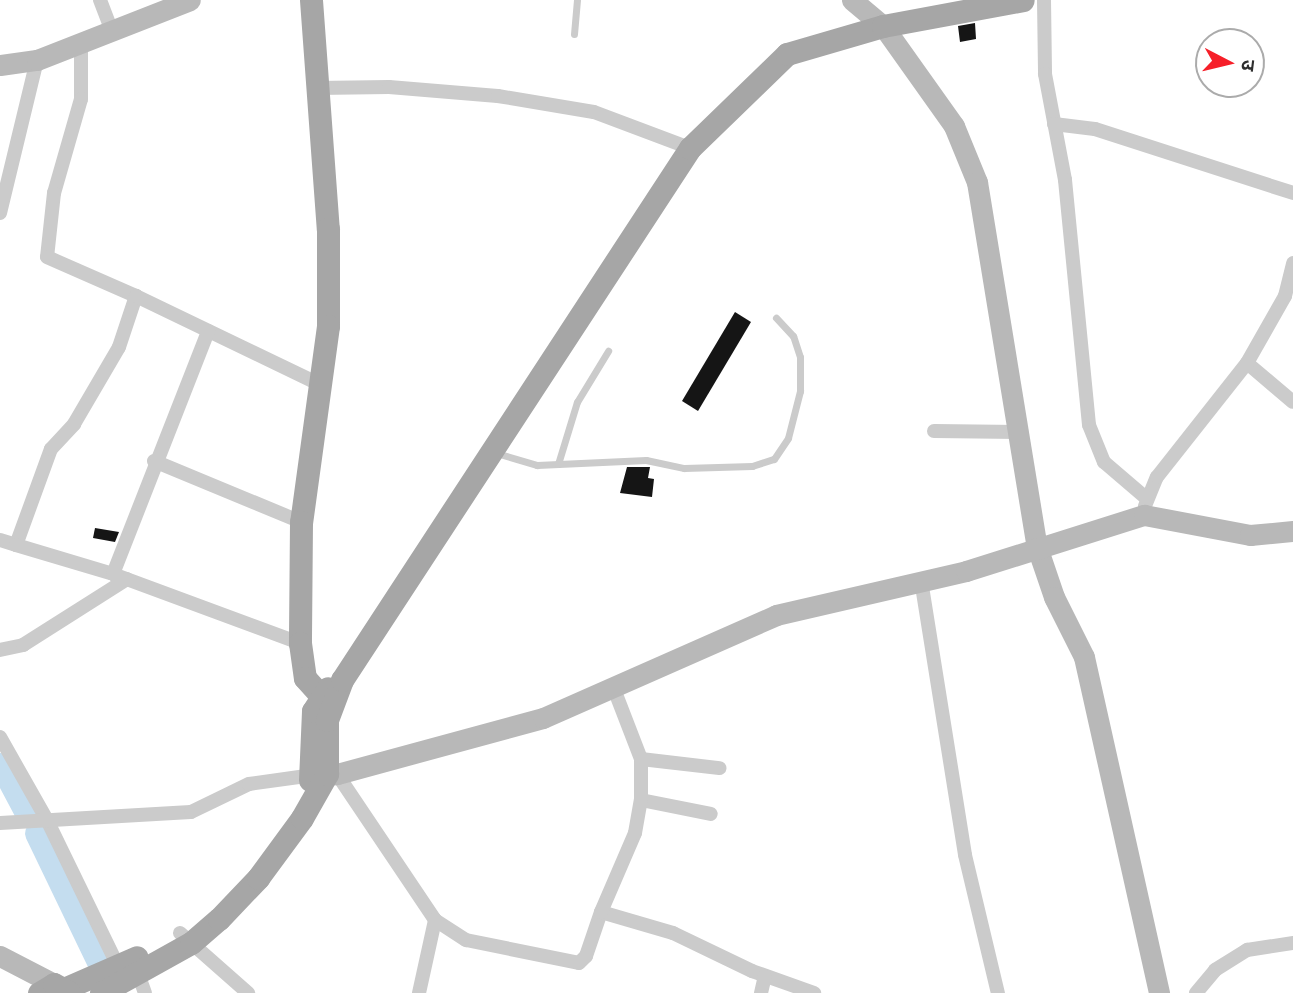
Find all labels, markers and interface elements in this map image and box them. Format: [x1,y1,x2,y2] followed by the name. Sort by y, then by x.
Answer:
[1195,28,1265,98] north arrow
[1237,58,1260,72] text: उ

